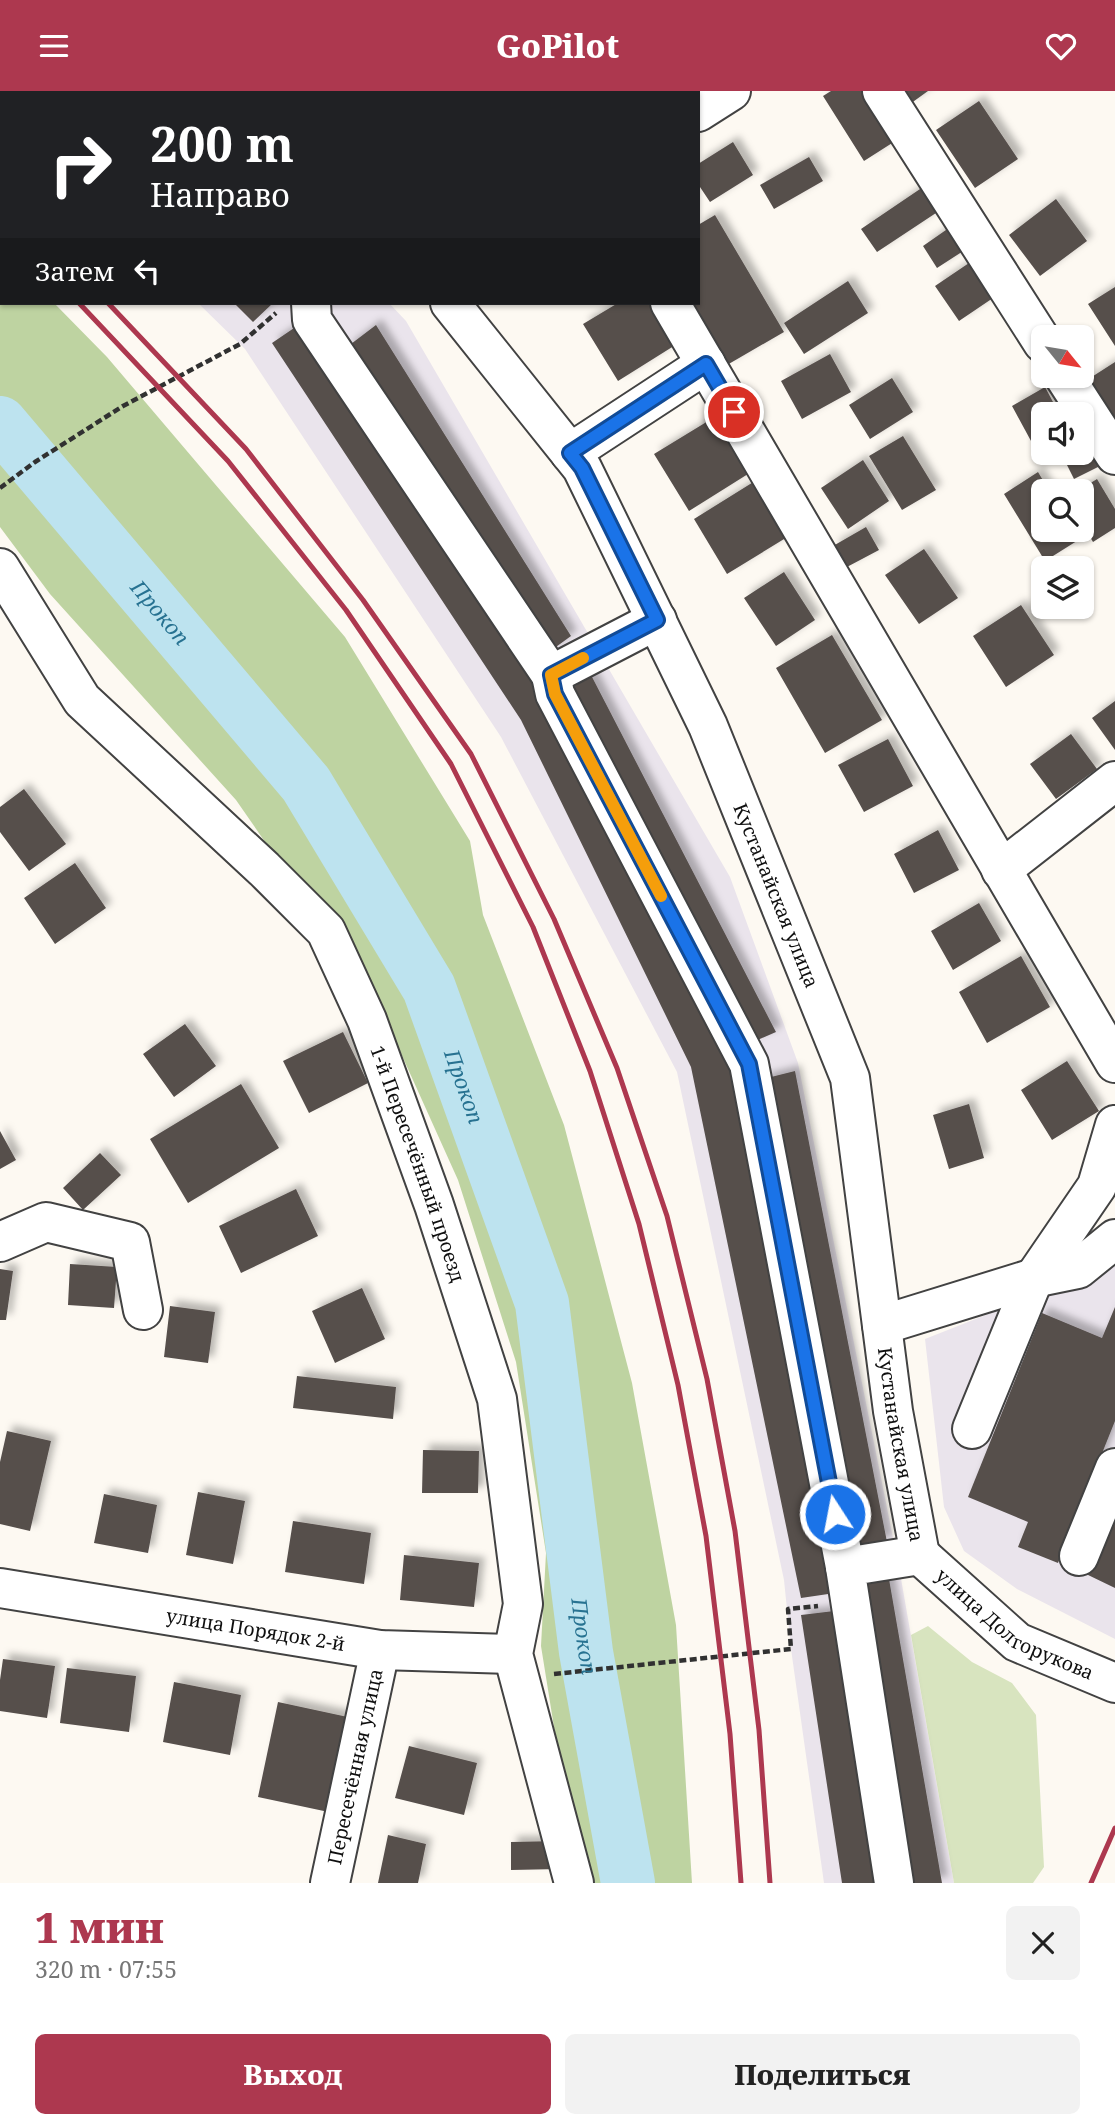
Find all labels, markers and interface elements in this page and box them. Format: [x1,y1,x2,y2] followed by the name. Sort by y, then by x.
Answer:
[496,24,619,67] text: GoPilot
[35,27,73,65] icon: menu
[1042,27,1080,65] icon: heart
[150,110,294,176] text: 200 m
[35,119,126,210] icon: right
[150,173,290,216] text: Направо
[128,252,166,290] icon: left
[35,253,114,289] text: Затем
[1031,325,1094,389] north arrow
[1031,325,1094,619] map controls
[704,382,764,442] pin
[715,393,753,431] icon: arrive
[1031,402,1094,465] button: sound
[1031,479,1094,542] button: search
[1031,556,1094,619] button: layers
[124,573,196,651] water label: Прокоп
[727,799,825,991] street label: Кустанайская улица
[364,1042,471,1286] street label: 1-й Пересечённый проезд
[438,1044,491,1128] water label: Прокоп
[872,1346,930,1544] street label: Кустанайская улица
[798,1477,872,1551] position arrow
[930,1562,1098,1686] street label: улица Долгорукова
[565,1595,604,1677] water label: Прокоп
[164,1602,347,1657] street label: улица Порядок 2-й
[321,1666,389,1867] street label: Пересечённая улица
[35,1898,164,1955] text: 1 мин
[1006,1906,1080,1980] button: close
[35,1953,177,1985] text: 320 m · 07:55
[35,2034,551,2114] button: Выход
[565,2034,1080,2114] button: Поделиться

